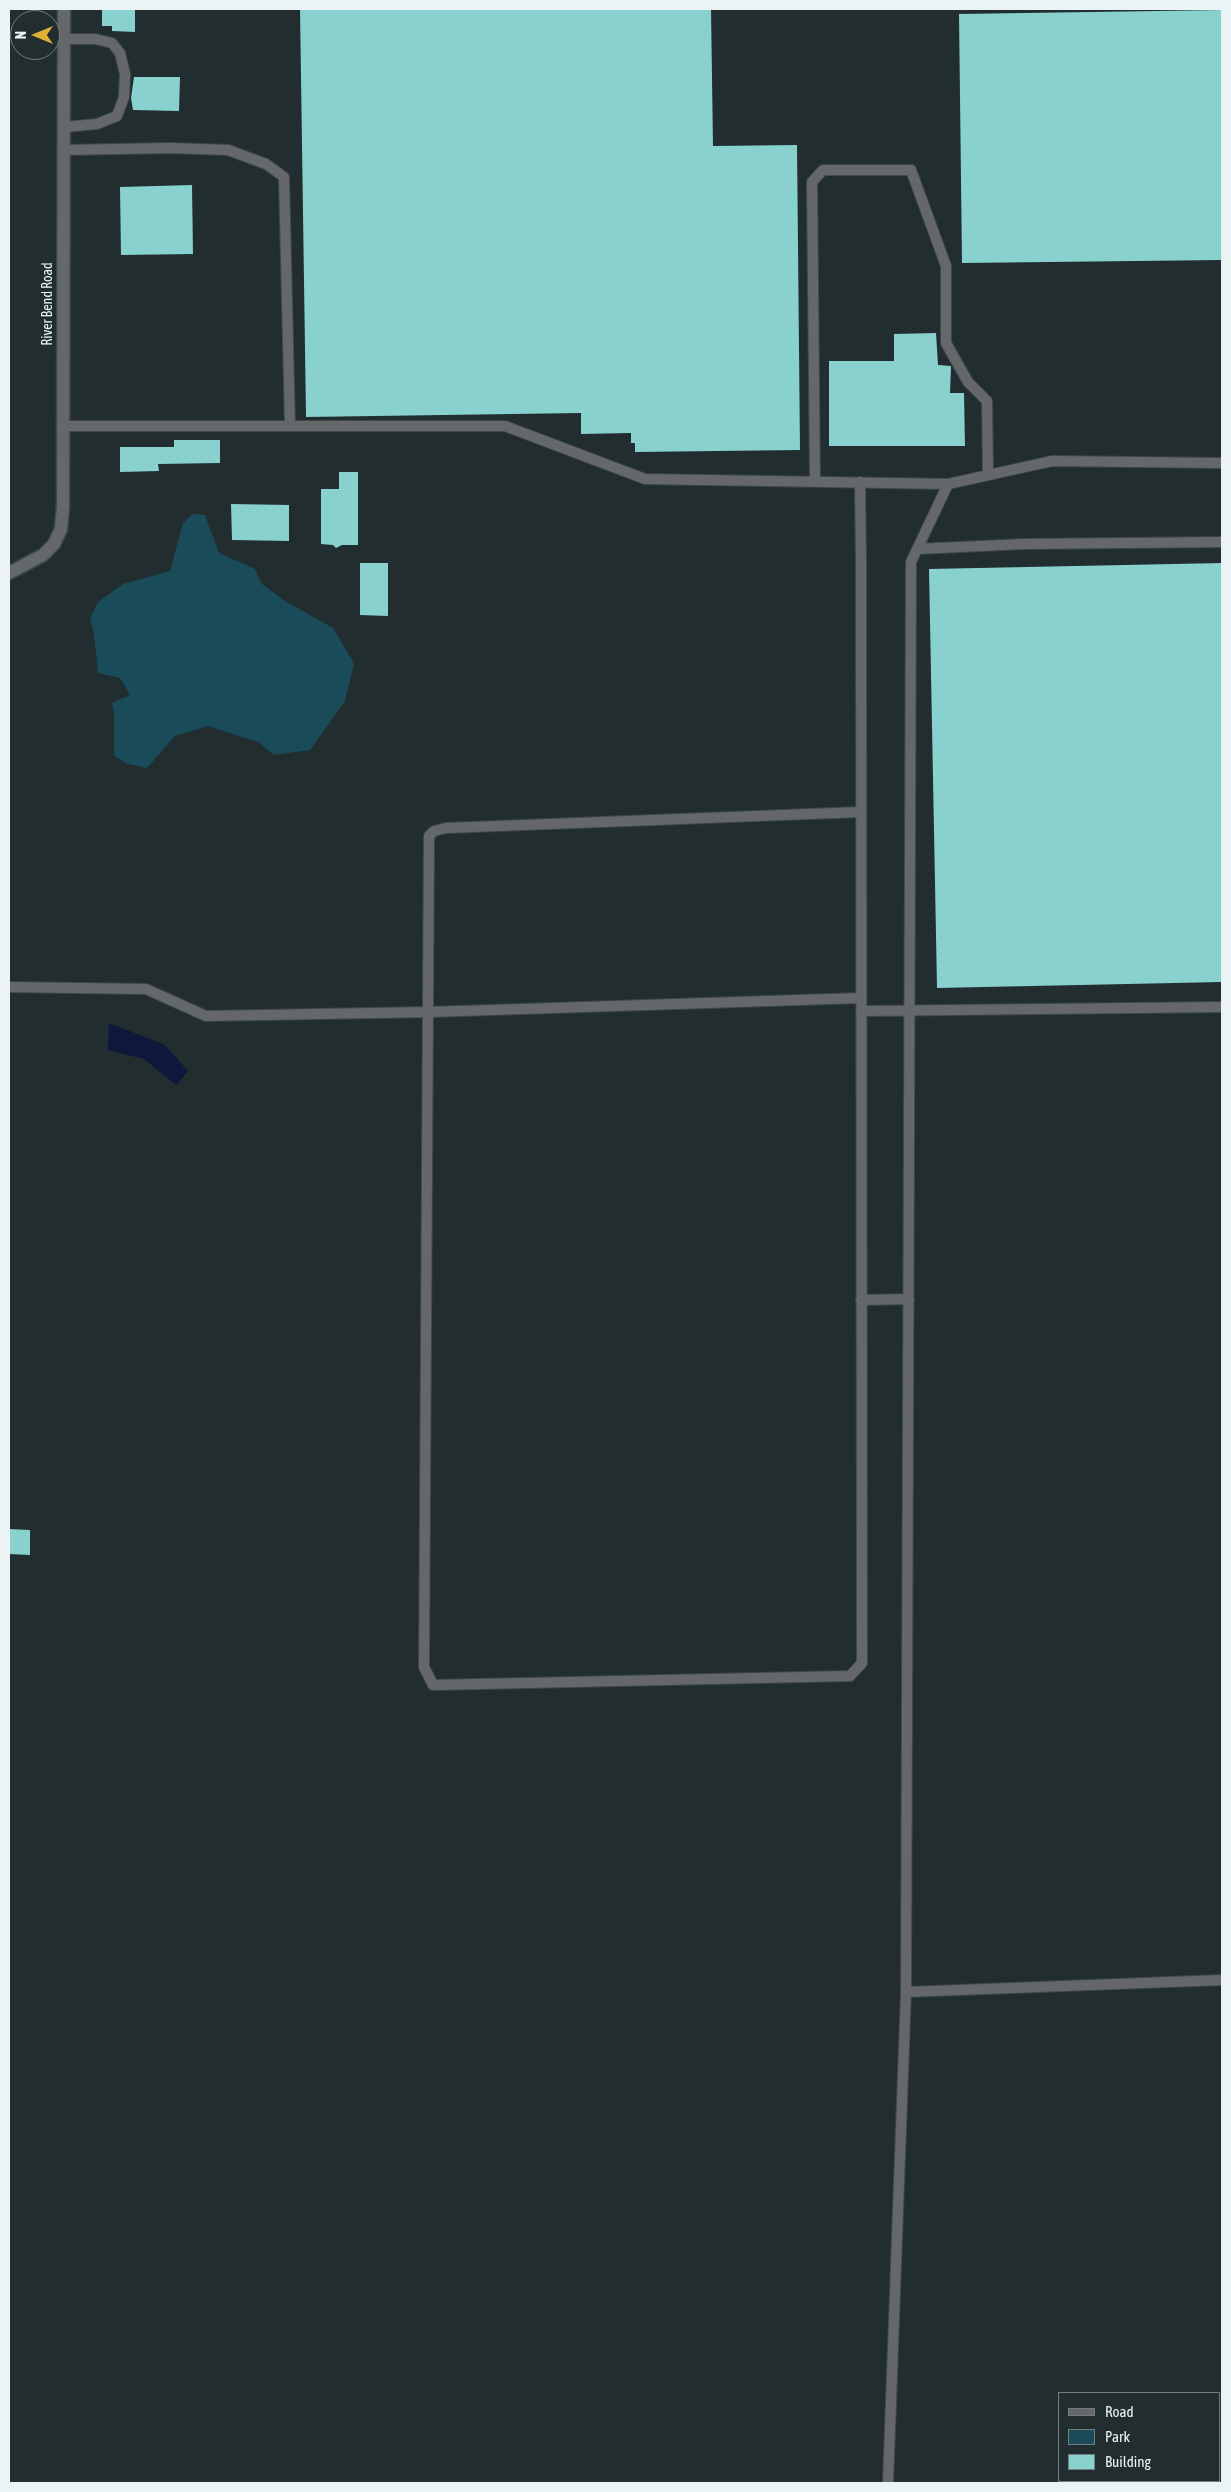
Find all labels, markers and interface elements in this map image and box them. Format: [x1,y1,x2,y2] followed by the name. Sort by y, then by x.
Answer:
[10,10,60,60] north arrow
[13,31,29,39] text: N
[40,262,56,346] street label: River Bend Road
[1058,2392,1221,2482] legend
[1105,2403,1134,2420] text: Road
[1105,2428,1130,2445] text: Park
[1105,2453,1151,2470] text: Building

